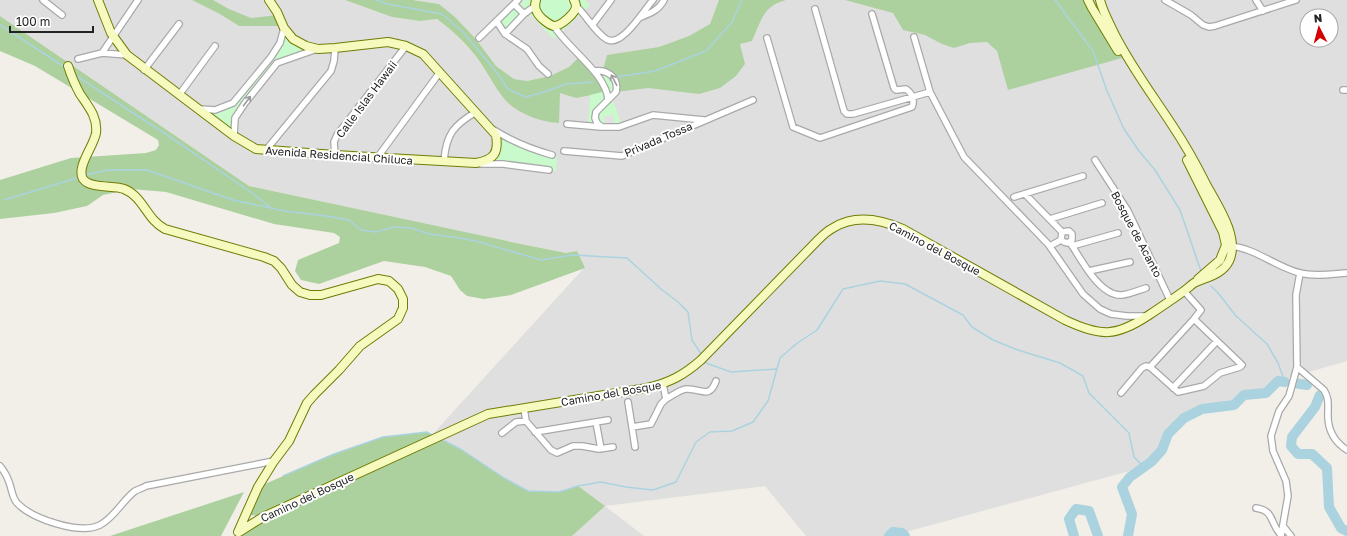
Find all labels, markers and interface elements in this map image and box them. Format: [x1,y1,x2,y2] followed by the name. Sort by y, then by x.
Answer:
[10,8,93,34] scale bar
[1299,8,1339,48] north arrow
[1313,11,1323,24] text: N
[16,14,50,29] text: 100 m
[333,58,399,140] street label: Calle Islas Hawaii
[609,74,617,86] one-way arrow
[243,95,251,106] one-way arrow
[622,119,694,159] street label: Privada Tossa
[265,143,413,167] street label: Avenida Residencial Chiluca
[1109,189,1165,280] street label: Bosque de Acanto
[887,218,983,278] street label: Camino del Bosque
[560,378,662,408] street label: Camino del Bosque
[258,470,356,524] street label: Camino del Bosque

